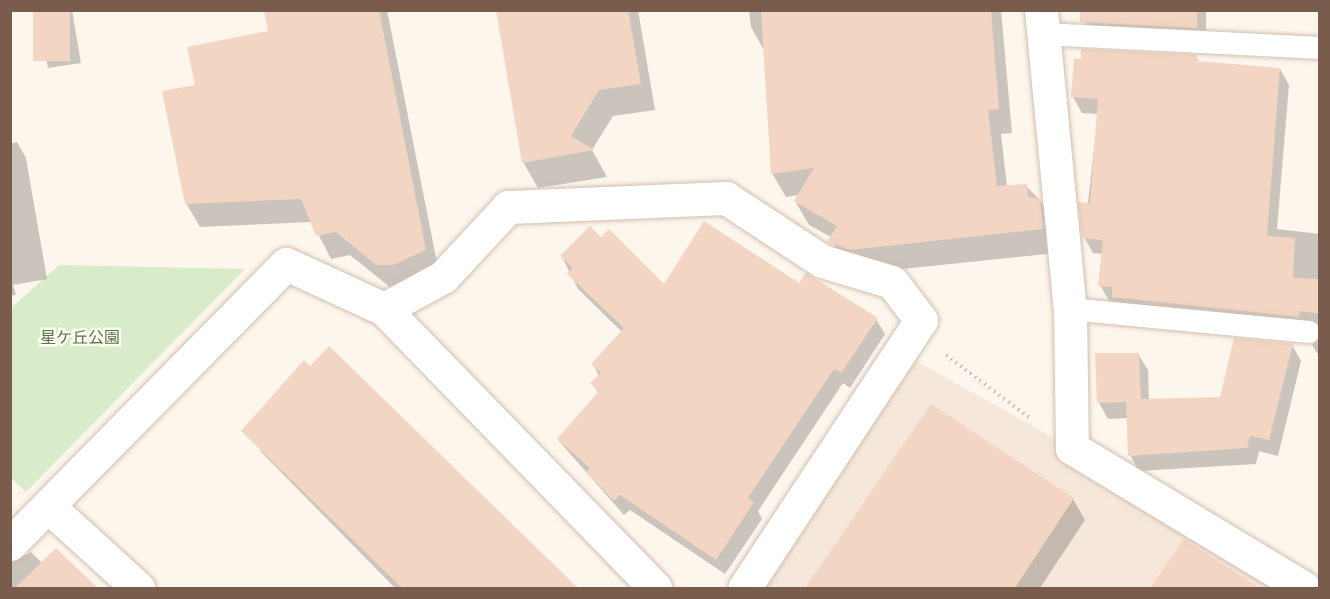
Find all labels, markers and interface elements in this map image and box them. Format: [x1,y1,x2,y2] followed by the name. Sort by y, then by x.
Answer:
[40,328,120,348] park label: 星ケ丘公園

